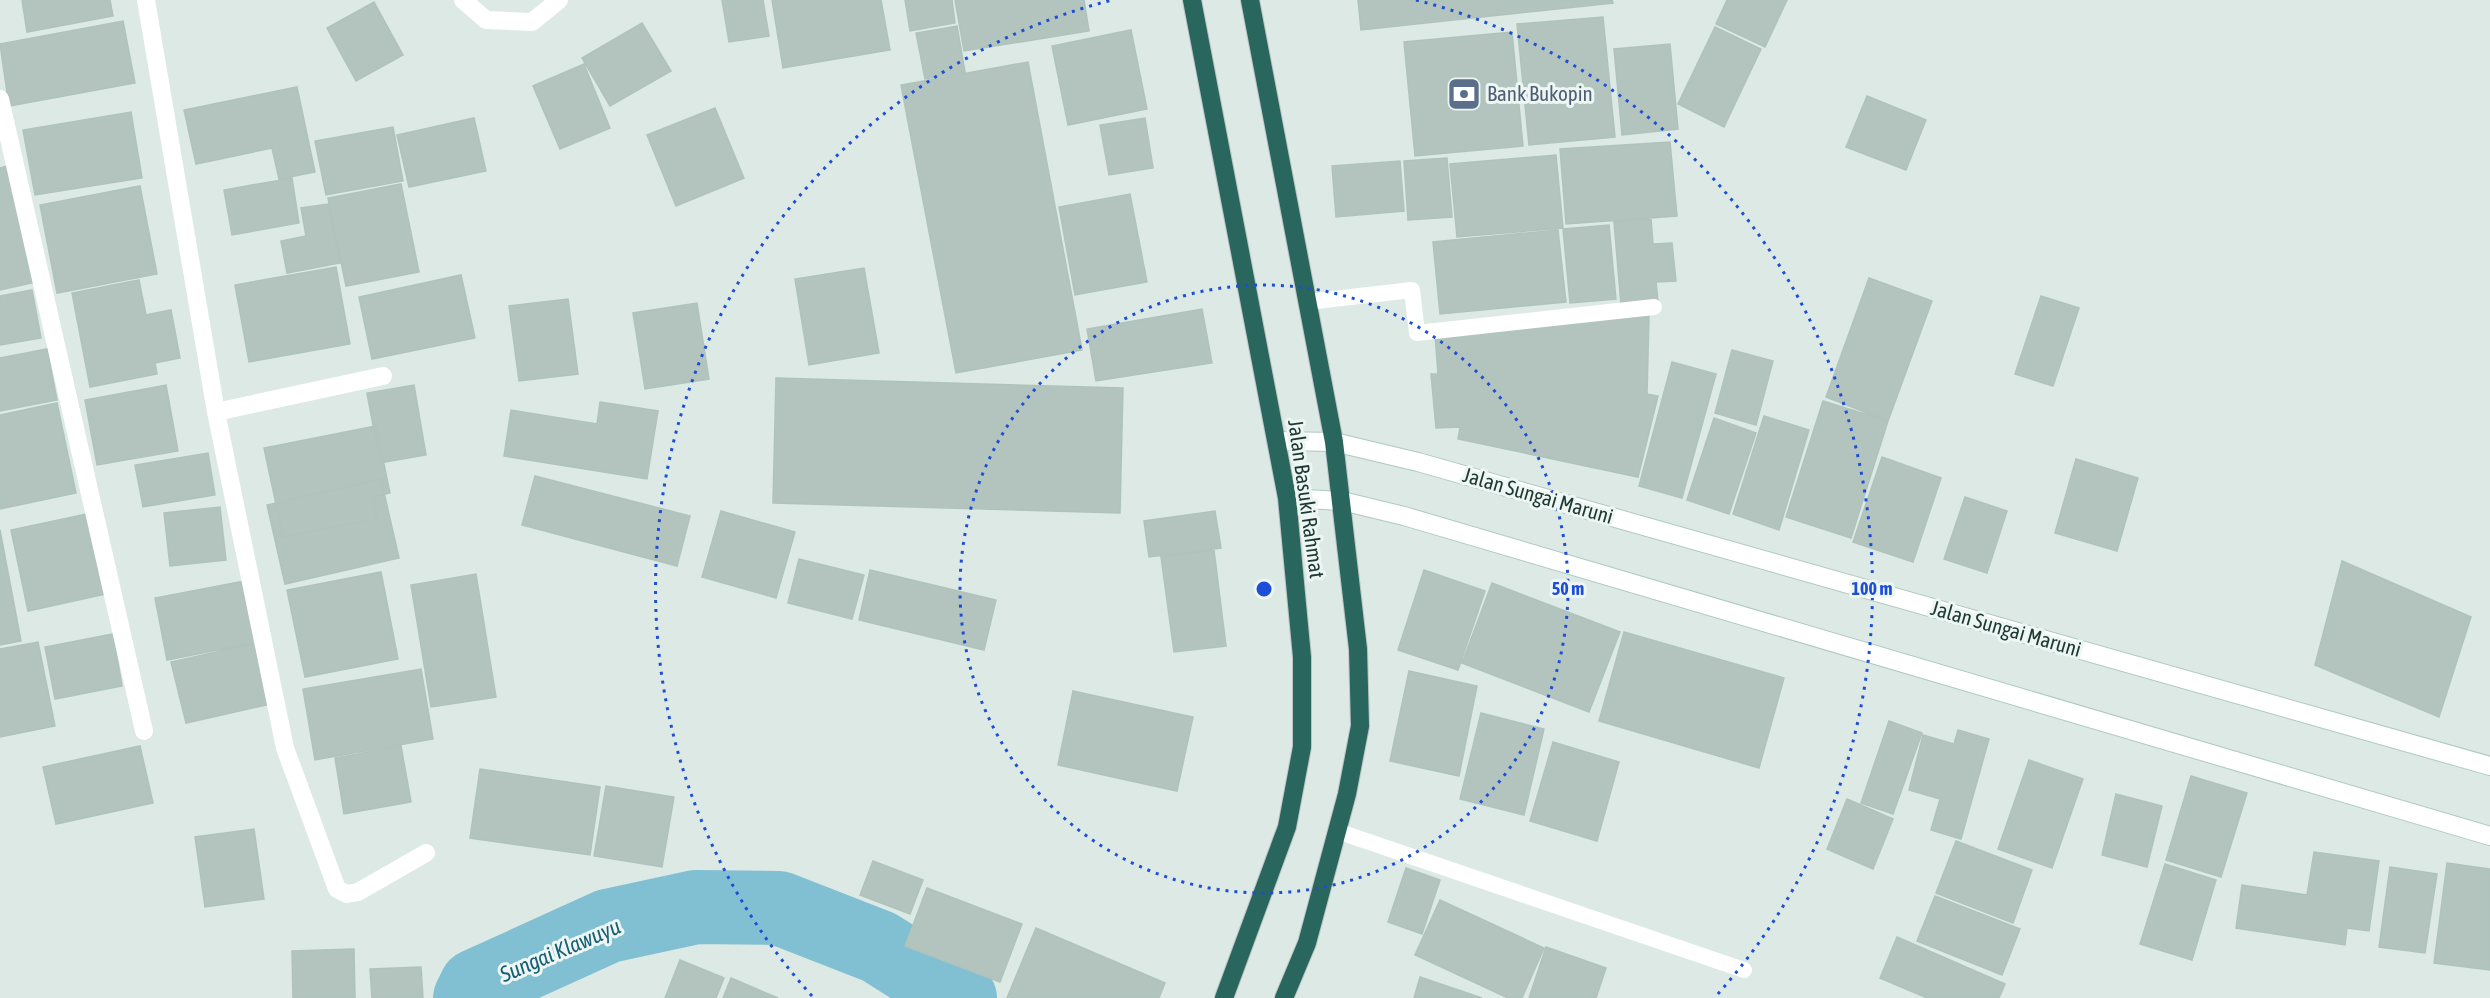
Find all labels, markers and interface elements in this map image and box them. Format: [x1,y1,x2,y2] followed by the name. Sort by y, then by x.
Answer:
[1446,76,1482,112] bank icon: Bank Bukopin
[1487,81,1593,105] place label: Bank Bukopin
[1284,418,1330,580] street label: Jalan Basuki Rahmat
[1460,462,1616,528] street label: Jalan Sungai Maruni
[1552,578,1584,599] text: 50 m
[1852,578,1892,599] text: 100 m
[1254,579,1274,599] centre of rings
[1928,595,2084,661] street label: Jalan Sungai Maruni
[495,913,625,988] water label: Sungai Klawuyu

